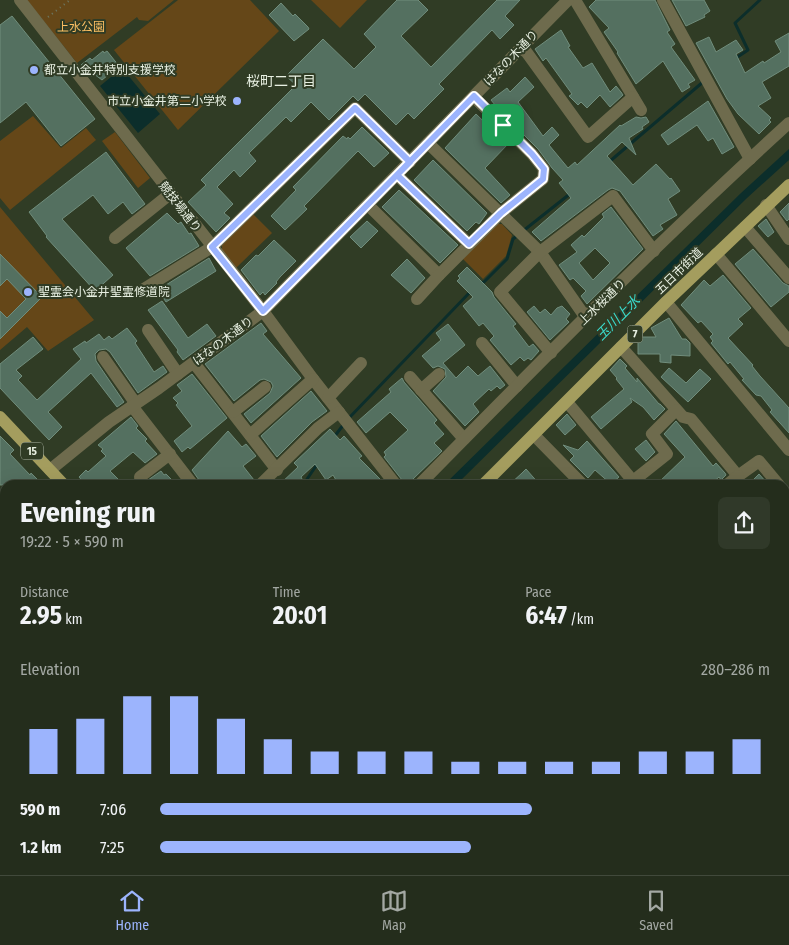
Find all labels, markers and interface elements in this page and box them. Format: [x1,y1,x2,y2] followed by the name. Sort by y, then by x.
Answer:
[57,20,105,34] park label: 上水公園
[481,27,541,89] street label: はなの木通り
[44,63,176,77] place label: 都立小金井特別支援学校
[28,64,40,76] marker: 都立小金井特別支援学校
[246,73,316,90] district label: 桜町二丁目
[107,94,227,108] place label: 市立小金井第二小学校
[231,95,243,107] marker: 市立小金井第二小学校
[482,104,524,146] pin
[489,111,517,139] icon: arrive
[156,179,204,235] street label: 競技場通り
[653,245,705,297] street label: 五日市街道
[576,276,628,328] street label: 上水桜通り
[38,285,170,299] place label: 聖霊会小金井聖霊修道院
[22,286,34,298] marker: 聖霊会小金井聖霊修道院
[592,291,645,344] water label: 玉川上水
[190,314,256,368] street label: はなの木通り
[628,326,642,342] road number: 7
[21,442,43,460] road number: 15
[20,496,156,529] text: Evening run
[718,497,770,549] button: share
[20,532,124,551] text: 19:22 · 5 × 590 m
[20,584,69,601] text: Distance
[273,584,300,601] text: Time
[525,584,551,601] text: Pace
[20,601,62,631] text: 2.95
[273,601,327,631] text: 20:01
[525,601,567,631] text: 6:47
[62,611,83,628] text: km
[567,611,594,628] text: /km
[20,660,80,679] text: Elevation
[701,660,770,679] text: 280–286 m
[20,800,60,819] text: 590 m
[100,800,126,819] text: 7:06
[20,838,62,857] text: 1.2 km
[100,838,124,857] text: 7:25
[116,887,149,934] tab: Home
[380,887,408,934] tab: Map
[639,887,673,934] tab: Saved

